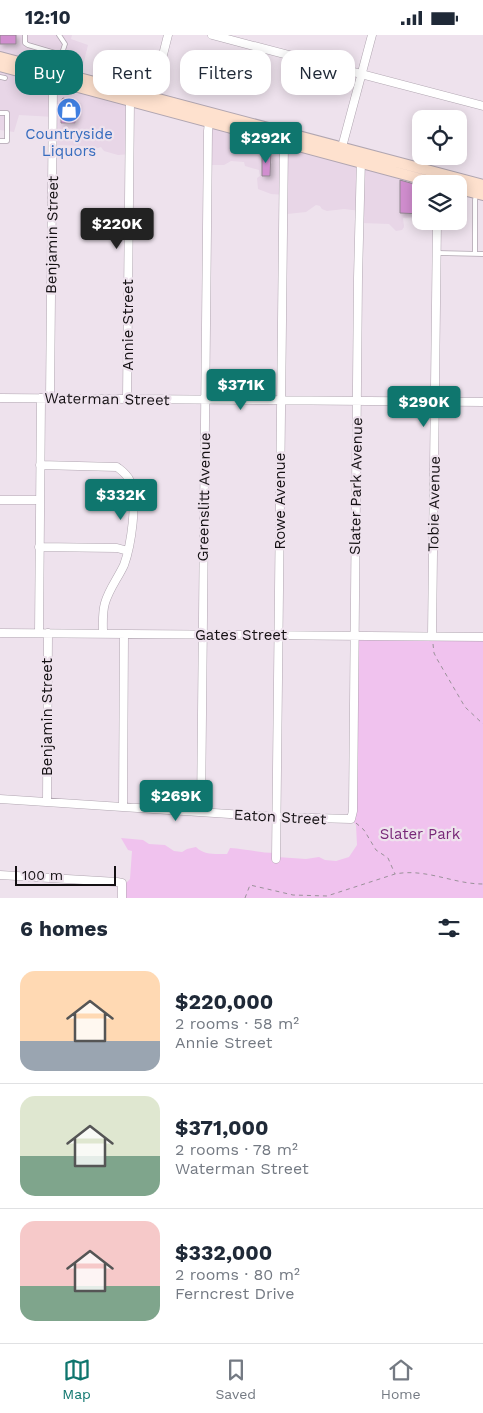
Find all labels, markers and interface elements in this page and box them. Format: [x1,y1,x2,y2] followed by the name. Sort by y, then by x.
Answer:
[25,6,71,29] text: 12:10
[15,50,83,95] chip: Buy
[93,50,170,95] chip: Rent
[180,50,271,95] chip: Filters
[281,50,355,95] chip: New
[56,97,82,123] shop icon: Countryside Liquors
[412,110,467,230] map controls
[412,110,467,165] button: locate
[231,121,301,164] pin: $292K
[25,125,113,160] place label: Countryside Liquors
[241,128,291,147] text: $292K
[42,175,62,294] street label: Benjamin Street
[412,175,467,230] button: layers
[82,207,152,250] pin: $220K
[92,214,142,233] text: $220K
[119,279,137,371] street label: Annie Street
[206,369,276,411] pin: $371K
[217,375,265,394] text: $371K
[389,385,459,428] pin: $290K
[44,389,171,409] street label: Waterman Street
[398,392,450,411] text: $290K
[346,417,366,555] street label: Slater Park Avenue
[194,432,214,562] street label: Greenslitt Avenue
[271,452,289,550] street label: Rowe Avenue
[424,456,444,552] street label: Tobie Avenue
[86,479,156,521] pin: $332K
[96,485,146,504] text: $332K
[195,626,288,644] street label: Gates Street
[38,657,56,776] street label: Benjamin Street
[141,779,211,822] pin: $269K
[151,786,201,805] text: $269K
[233,806,327,828] street label: Eaton Street
[380,825,461,843] park label: Slater Park
[15,863,116,886] scale bar
[22,867,63,883] text: 100 m
[435,914,463,942] icon: filters
[20,916,108,941] text: 6 homes
[175,989,273,1014] text: $220,000
[60,991,120,1051] icon: home
[175,1014,299,1033] text: 2 rooms · 58 m²
[175,1033,272,1052] text: Annie Street
[175,1115,269,1140] text: $371,000
[60,1116,120,1176] icon: home
[175,1140,298,1159] text: 2 rooms · 78 m²
[175,1159,309,1178] text: Waterman Street
[175,1240,272,1265] text: $332,000
[60,1241,120,1301] icon: home
[175,1265,300,1284] text: 2 rooms · 80 m²
[175,1284,294,1303] text: Ferncrest Drive
[62,1356,91,1402] tab: Map
[215,1356,256,1402] tab: Saved
[381,1356,421,1402] tab: Home

